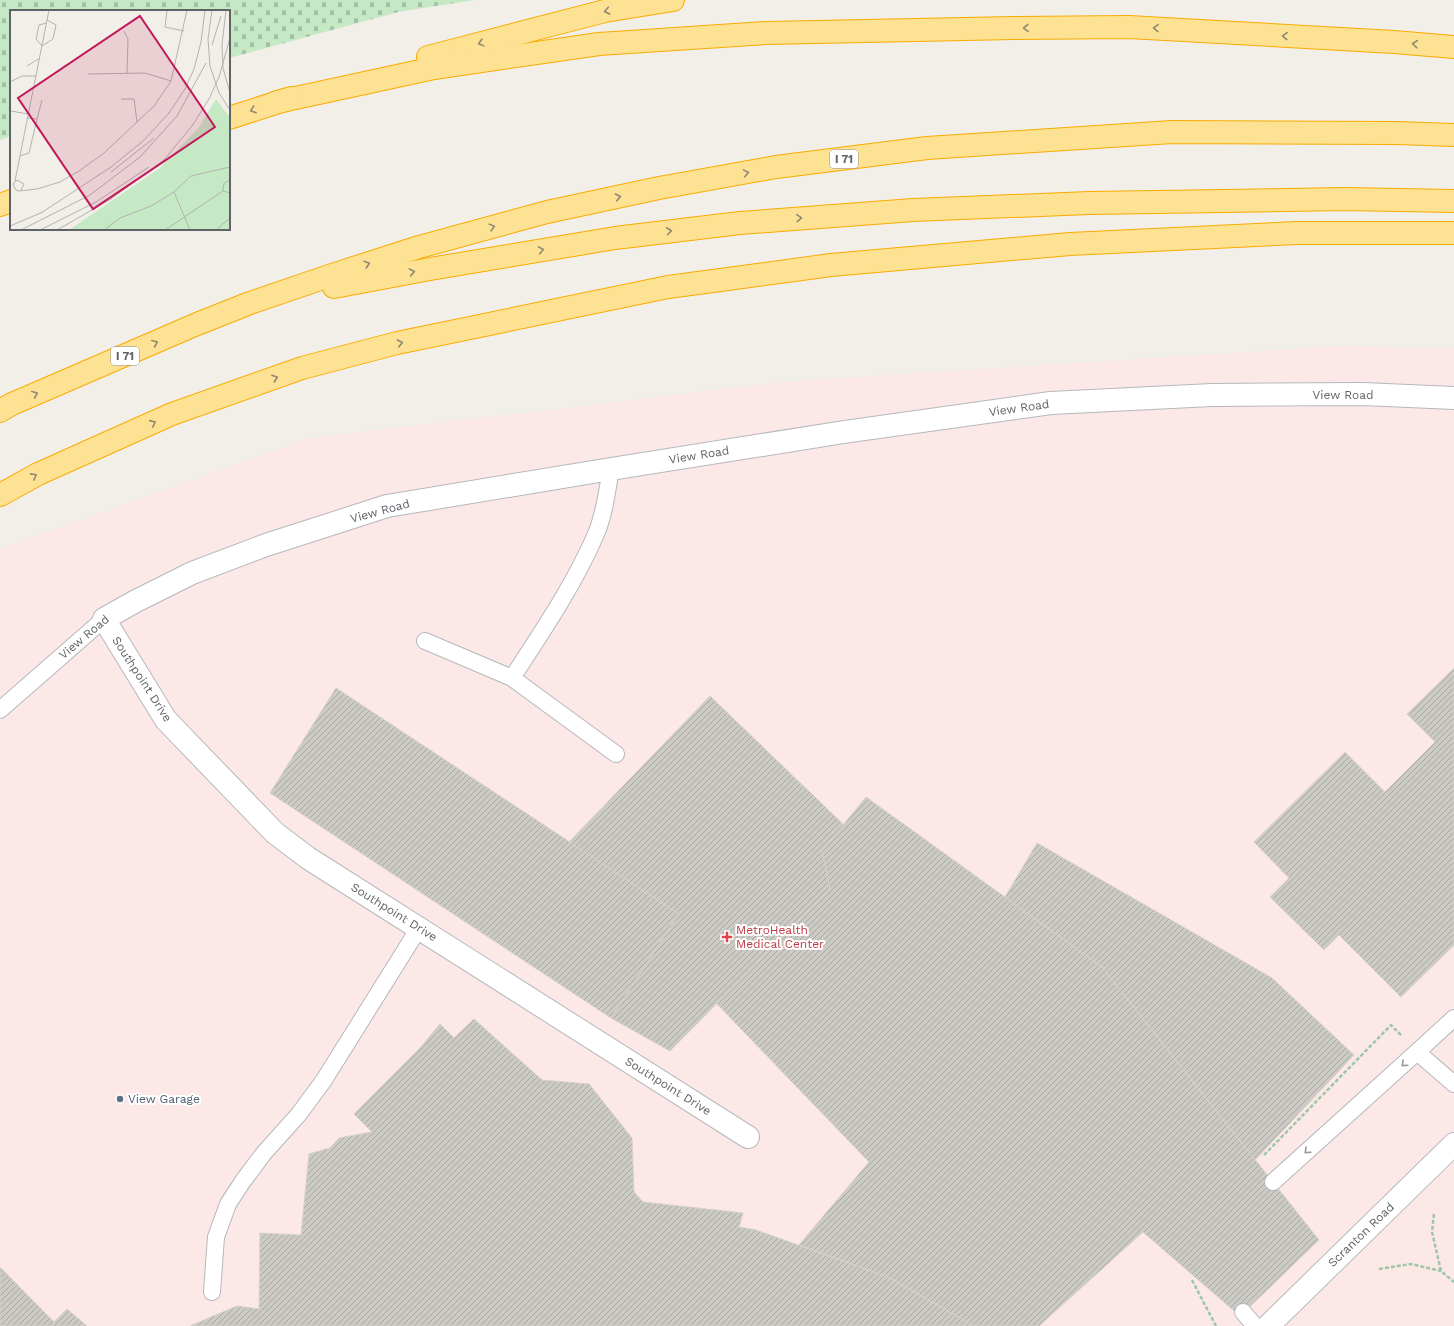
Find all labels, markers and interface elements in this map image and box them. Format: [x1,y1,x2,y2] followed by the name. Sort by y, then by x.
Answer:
[604,6,610,14] one-way arrow
[10,10,230,230] inset map
[1023,24,1029,32] one-way arrow
[1153,24,1159,33] one-way arrow
[1282,31,1288,40] one-way arrow
[478,38,485,47] one-way arrow
[1412,39,1418,48] one-way arrow
[249,105,256,114] one-way arrow
[830,150,858,168] road number: I 71
[743,169,749,178] one-way arrow
[615,193,621,201] one-way arrow
[796,214,802,223] one-way arrow
[488,223,495,232] one-way arrow
[666,227,672,236] one-way arrow
[537,246,544,255] one-way arrow
[363,260,370,269] one-way arrow
[409,268,416,277] one-way arrow
[151,339,158,347] one-way arrow
[396,339,403,347] one-way arrow
[111,347,139,365] road number: I 71
[271,374,278,383] one-way arrow
[1313,388,1373,402] street label: View Road
[31,391,39,399] one-way arrow
[988,397,1050,419] street label: View Road
[148,420,156,428] one-way arrow
[668,443,730,467] street label: View Road
[30,474,37,481] one-way arrow
[349,496,411,526] street label: View Road
[56,612,112,662] street label: View Road
[109,634,175,724] street label: Southpoint Drive
[348,880,440,944] street label: Southpoint Drive
[736,923,824,951] place label: MetroHealth Medical Center
[721,931,733,943] marker: MetroHealth Medical Center
[622,1054,714,1118] street label: Southpoint Drive
[1401,1059,1409,1067] one-way arrow
[128,1092,200,1106] place label: View Garage
[115,1094,125,1104] marker: View Garage
[1305,1146,1312,1153] one-way arrow
[1325,1200,1397,1270] street label: Scranton Road

